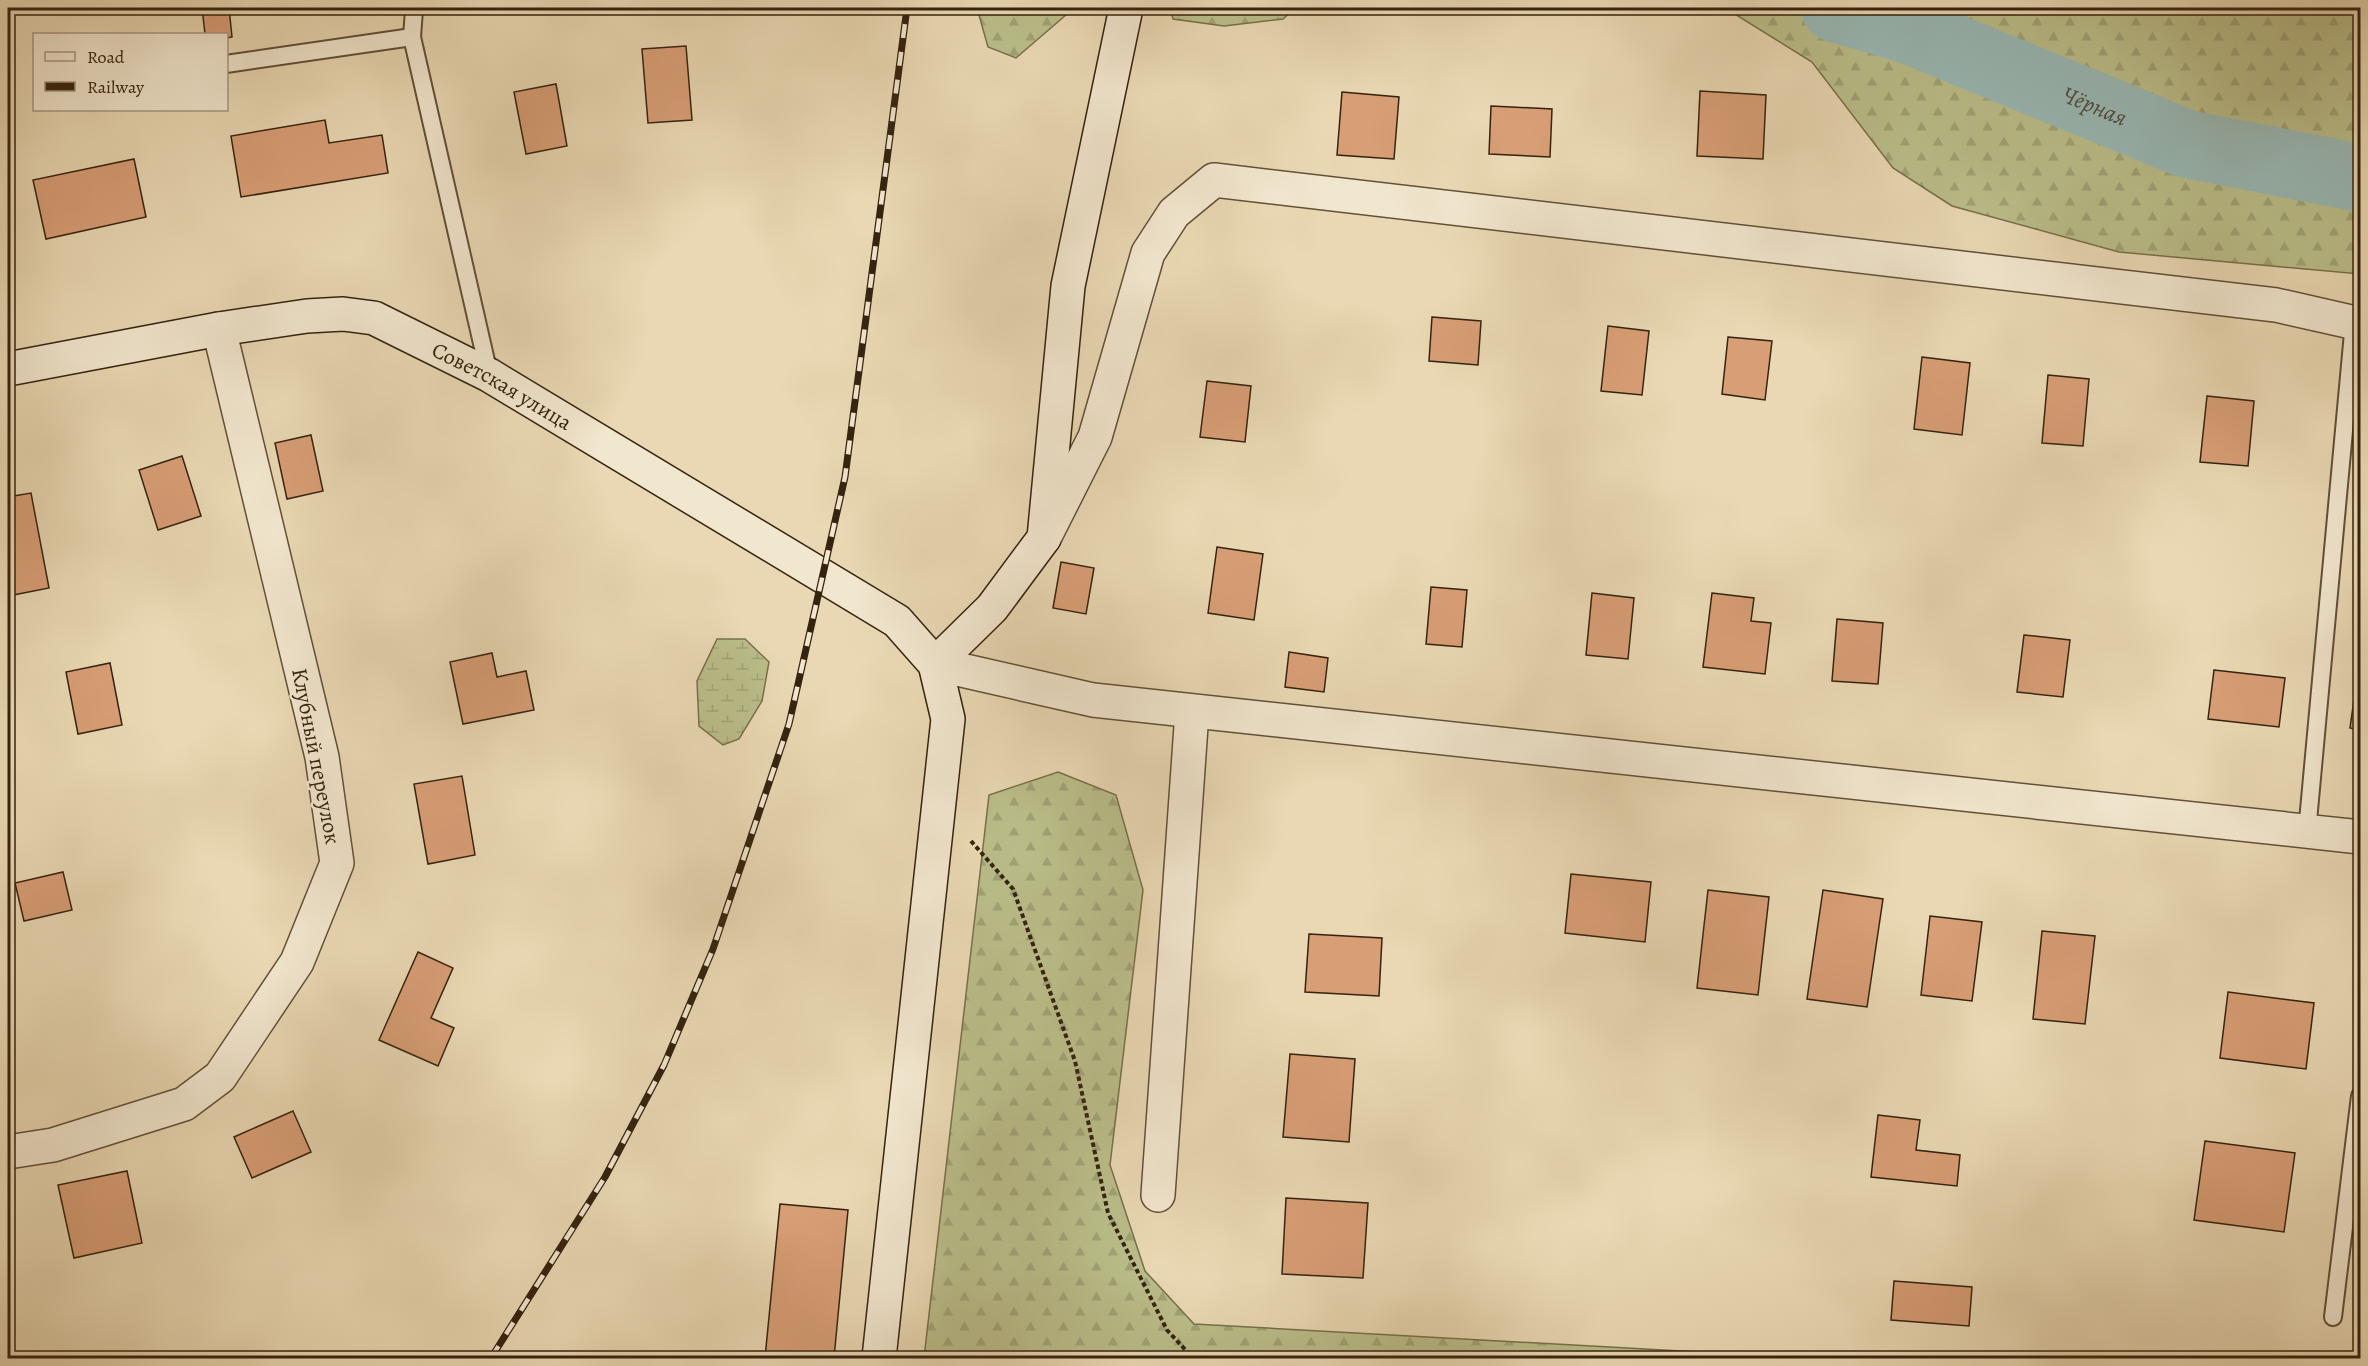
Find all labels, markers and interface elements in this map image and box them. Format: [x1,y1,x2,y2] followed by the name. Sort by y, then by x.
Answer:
[33,33,228,111] legend
[87,45,125,69] text: Road
[87,75,145,99] text: Railway
[2057,79,2132,134] water label: Чёрная
[427,335,578,438] street label: Советская улица
[284,666,348,847] street label: Клубный переулок

